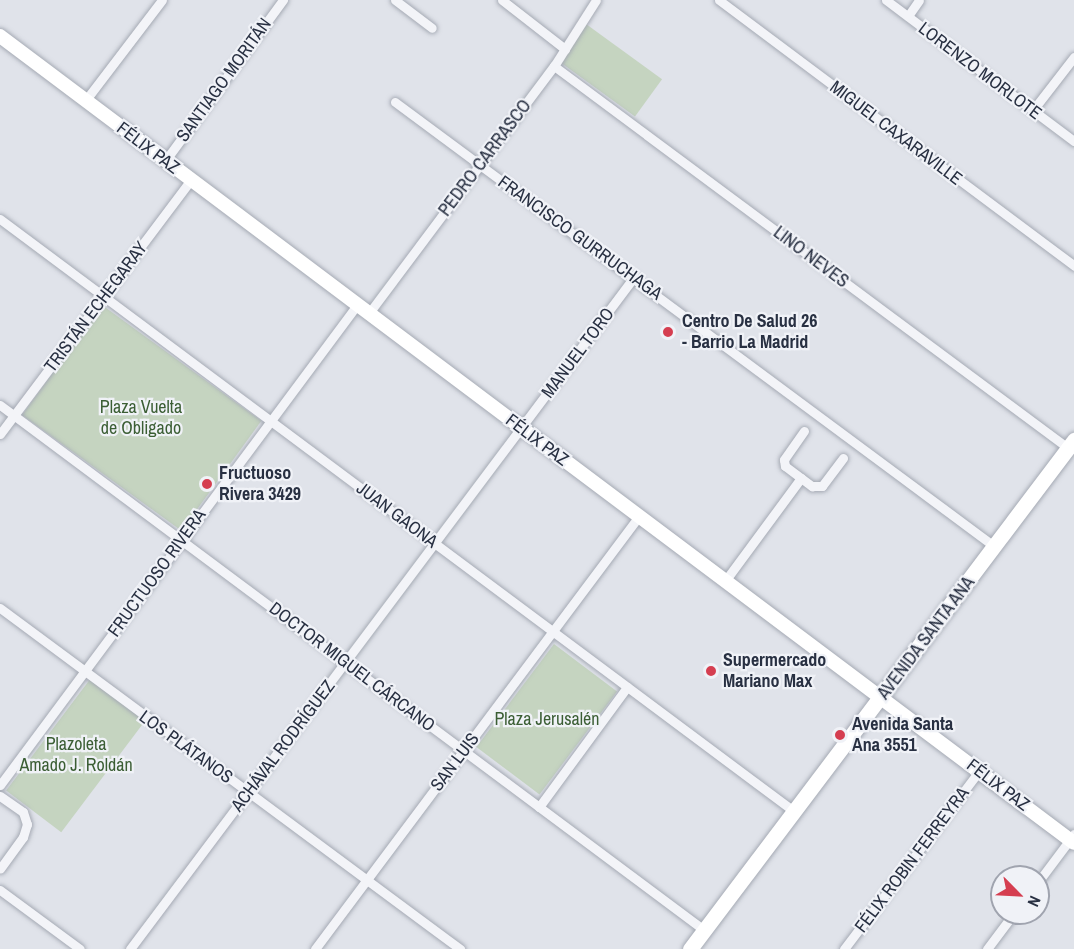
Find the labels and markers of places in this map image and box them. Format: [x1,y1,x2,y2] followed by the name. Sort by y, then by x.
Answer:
[682,311,817,354] place label: Centro De Salud 26 - Barrio La Madrid
[659,323,677,341] marker: Centro De Salud 26 - Barrio La Madrid
[219,463,301,506] place label: Fructuoso Rivera 3429
[200,477,214,491] marker: Fructuoso Rivera 3429
[723,650,826,692] place label: Supermercado Mariano Max
[704,664,718,678] marker: Supermercado Mariano Max
[852,714,953,756] place label: Avenida Santa Ana 3551
[833,728,847,742] marker: Avenida Santa Ana 3551

